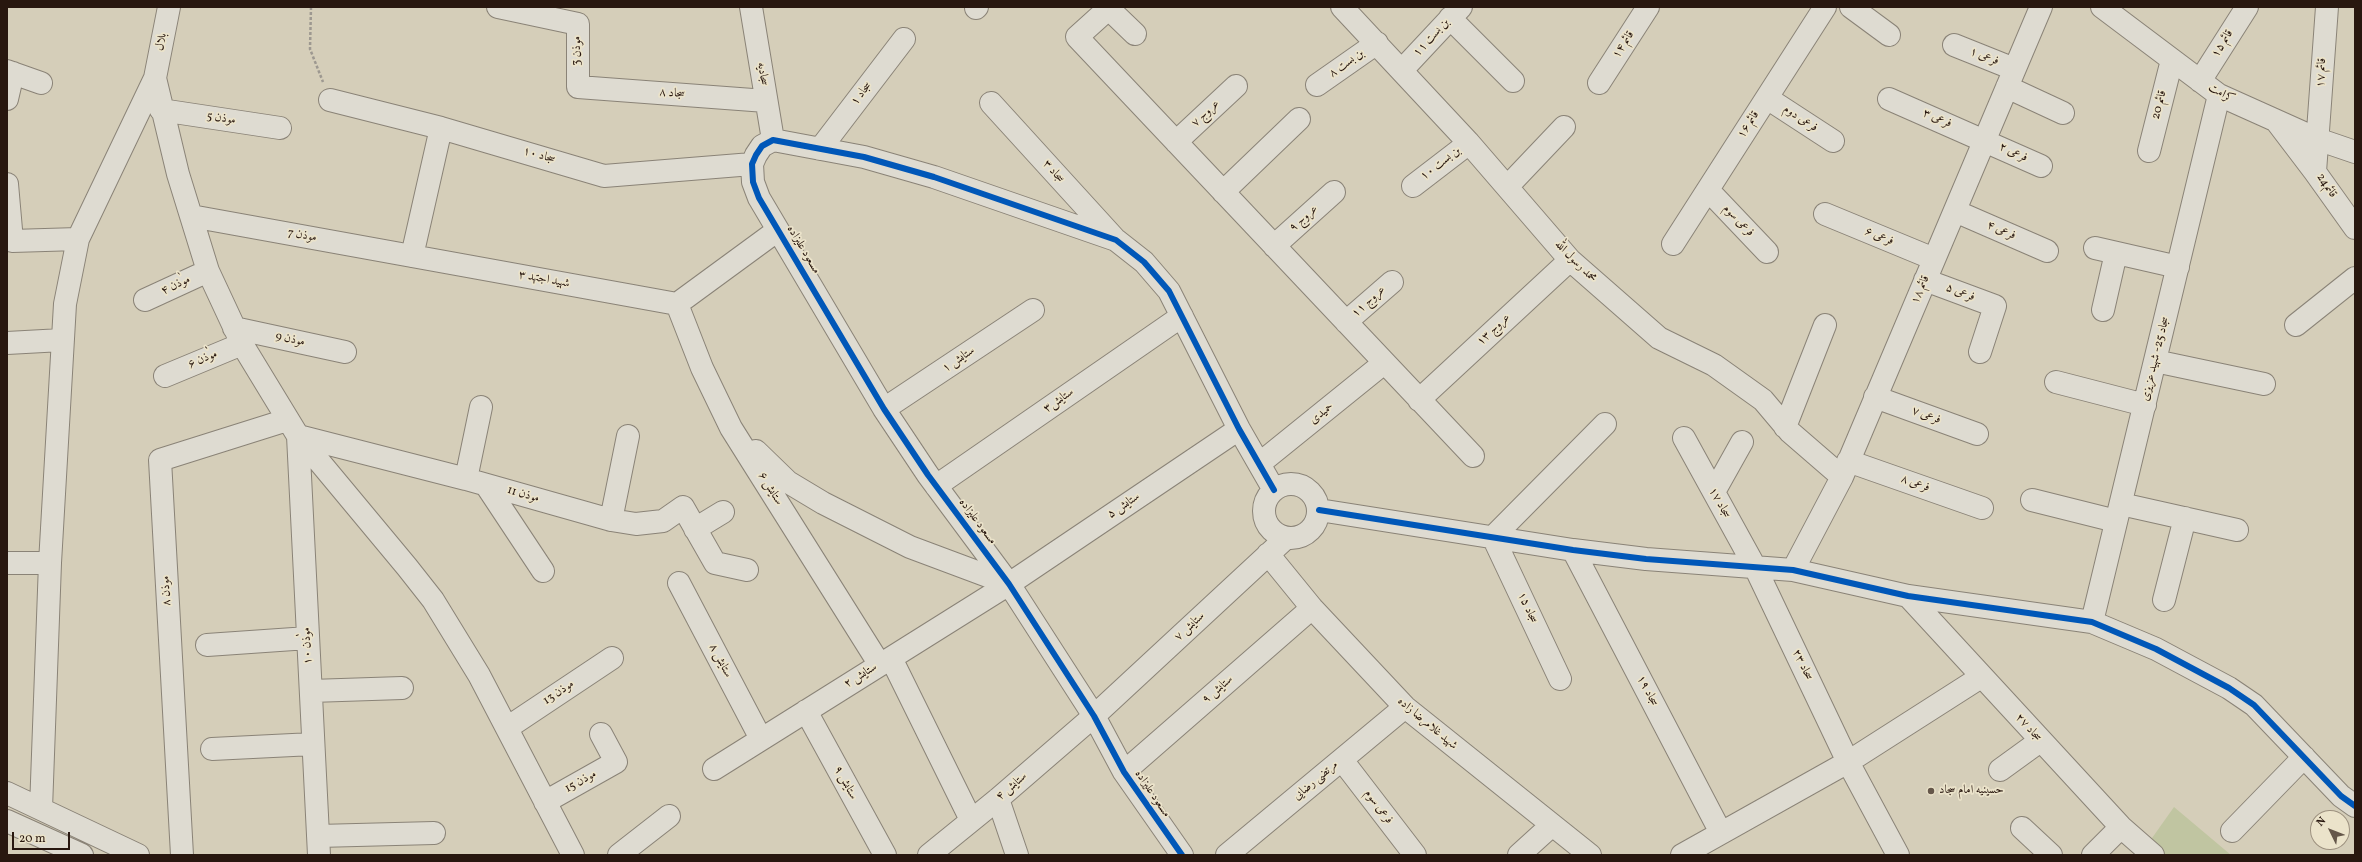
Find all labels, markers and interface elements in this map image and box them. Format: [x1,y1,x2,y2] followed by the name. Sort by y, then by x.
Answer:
[1411,16,1453,60] street label: بن بست ۱۱
[2209,28,2237,60] street label: قائم ۱۵
[1610,29,1638,61] street label: قائم ۱۴
[153,32,171,52] street label: بلال
[571,36,585,66] street label: موذن 3
[1967,45,2001,69] street label: فرعی ۱
[1327,47,1367,81] street label: بن بست ۸
[2314,58,2330,88] street label: قائم ۱۷
[753,61,771,87] street label: سجادیه
[848,79,876,109] street label: سجاد ۱
[2205,81,2237,107] street label: کرامت
[659,86,685,102] street label: سجاد ۸
[2149,89,2171,121] street label: قائم 20
[1189,97,1223,131] street label: عروج ۷
[1780,102,1820,136] street label: فرعی دوم
[1920,107,1954,131] street label: فرعی ۳
[1735,109,1763,141] street label: قائم ۱۶
[205,110,237,128] street label: موذن 5
[1996,140,2030,166] street label: فرعی ۲
[1418,144,1464,184] street label: بن بست ۱۰
[521,145,557,167] street label: سجاد ۱۰
[1039,158,1067,186] street label: سجاد ۳
[2313,171,2339,201] street label: قائم24
[1287,202,1321,236] street label: عروج ۹
[1719,202,1757,240] street label: فرعی سوم
[1984,219,2018,243] street label: فرعی ۴
[783,223,823,277] street label: مسعود علیزاده
[1862,225,1896,249] street label: فرعی ۶
[286,226,318,246] street label: موذن 7
[1551,238,1599,286] street label: محمد رسول الله
[517,268,571,292] street label: شهید اجتهد ۳
[159,273,193,299] street label: موٰذن ۴
[1909,273,1933,307] street label: قائم ۱۸
[1943,281,1977,305] street label: فرعی ۵
[1349,283,1389,321] street label: عروج ۱۱
[1474,311,1514,349] street label: عروج ۱۳
[2139,315,2173,403] street label: سجاد 25- شهید عزیزی
[274,330,306,350] street label: موذن 9
[940,344,978,376] street label: ستایش ۱
[186,347,220,373] street label: موٰذن ۶
[1041,385,1077,417] street label: ستایش۳
[1307,400,1337,428] street label: حمیدی
[1909,404,1943,428] street label: فرعی ۷
[754,470,786,508] street label: ستایش ۶
[1899,472,1931,496] street label: فرعی ۸
[505,484,541,506] street label: موذن 11
[1705,485,1733,521] street label: سجاد ۱۷
[1105,490,1143,522] street label: ستایش ۵
[955,496,999,548] street label: مسعود علیزاده
[159,575,175,607] street label: موذن ۸
[1514,590,1540,626] street label: سجاد ۱۵
[1172,609,1208,645] street label: ستایش ۷
[300,627,316,665] street label: موٰذن ۱۰
[705,642,735,680] street label: ستایش ۸
[1788,647,1816,683] street label: سحاد ۲۳
[842,660,880,692] street label: ستایش ۲
[1200,673,1236,707] street label: ستایش ۹
[1633,673,1661,709] street label: سجاد ۱۹
[541,677,577,709] street label: موذن 13
[1394,695,1460,753] street label: شهید غلامرضا زاده
[2011,711,2045,745] street label: سجاد ۲۷
[1291,758,1341,804] street label: مرتضی رضایی
[830,764,860,802] street label: ستایش ۹
[563,767,599,797] street label: موذن 15
[1131,768,1173,820] street label: مسعود علیزاده
[994,770,1030,804] street label: ستایش ۴
[1939,784,2004,798] place label: حسینیه امام سجاد
[1926,786,1936,796] marker: حسینیه امام سجاد
[1360,787,1396,827] street label: فرعی سوم
[2310,810,2350,850] north arrow
[2313,814,2330,830] text: N
[14,824,72,850] scale bar
[19,831,46,847] text: 20 m

